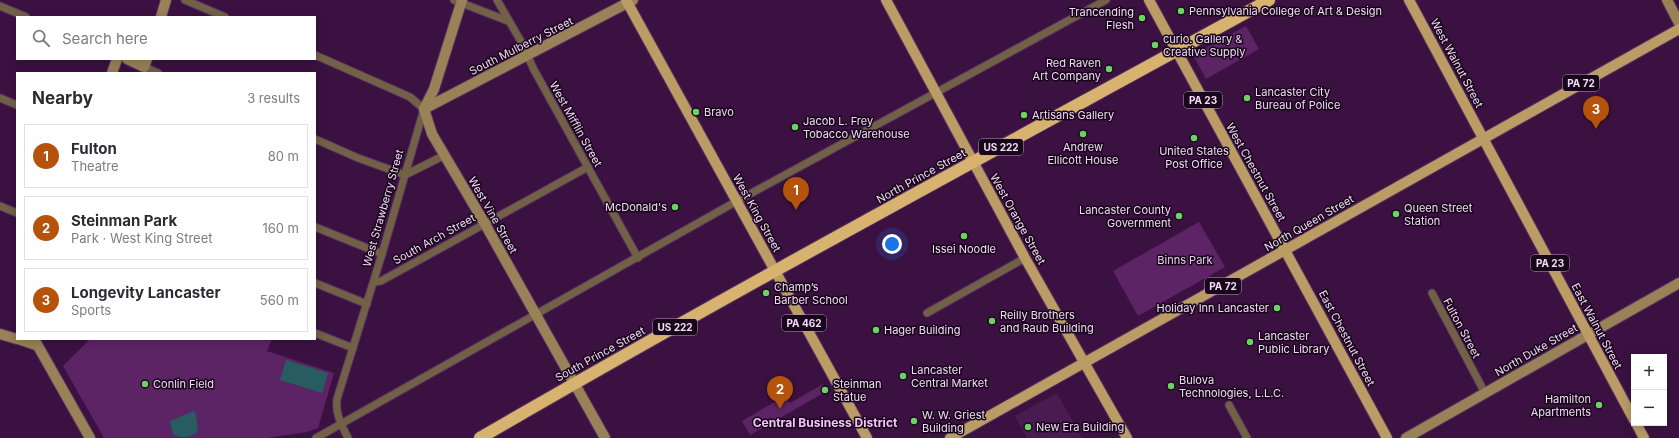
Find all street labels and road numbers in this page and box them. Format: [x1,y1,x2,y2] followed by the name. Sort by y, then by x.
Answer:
[467,14,576,78] street label: South Mulberry Street
[1428,16,1487,110] street label: West Walnut Street
[1563,75,1599,91] road number: PA 72
[547,79,605,169] street label: West Mifflin Street
[1184,92,1222,108] road number: PA 23
[1223,120,1289,224] street label: West Chestnut Street
[979,139,1023,155] road number: US 222
[874,146,968,206] street label: North Prince Street
[360,147,407,268] street label: West Strawberry Street
[987,171,1049,267] street label: West Orange Street
[730,172,784,255] street label: West King Street
[465,174,521,256] street label: West Vine Street
[1262,192,1356,254] street label: North Queen Street
[390,210,478,267] street label: South Arch Street
[1531,255,1569,271] road number: PA 23
[1205,278,1241,294] road number: PA 72
[1568,281,1626,372] street label: East Walnut Street
[1316,288,1378,389] street label: East Chestnut Street
[1440,296,1484,361] street label: Fulton Street
[782,315,826,331] road number: PA 462
[653,319,697,335] road number: US 222
[1492,320,1580,379] street label: North Duke Street
[553,323,648,385] street label: South Prince Street

